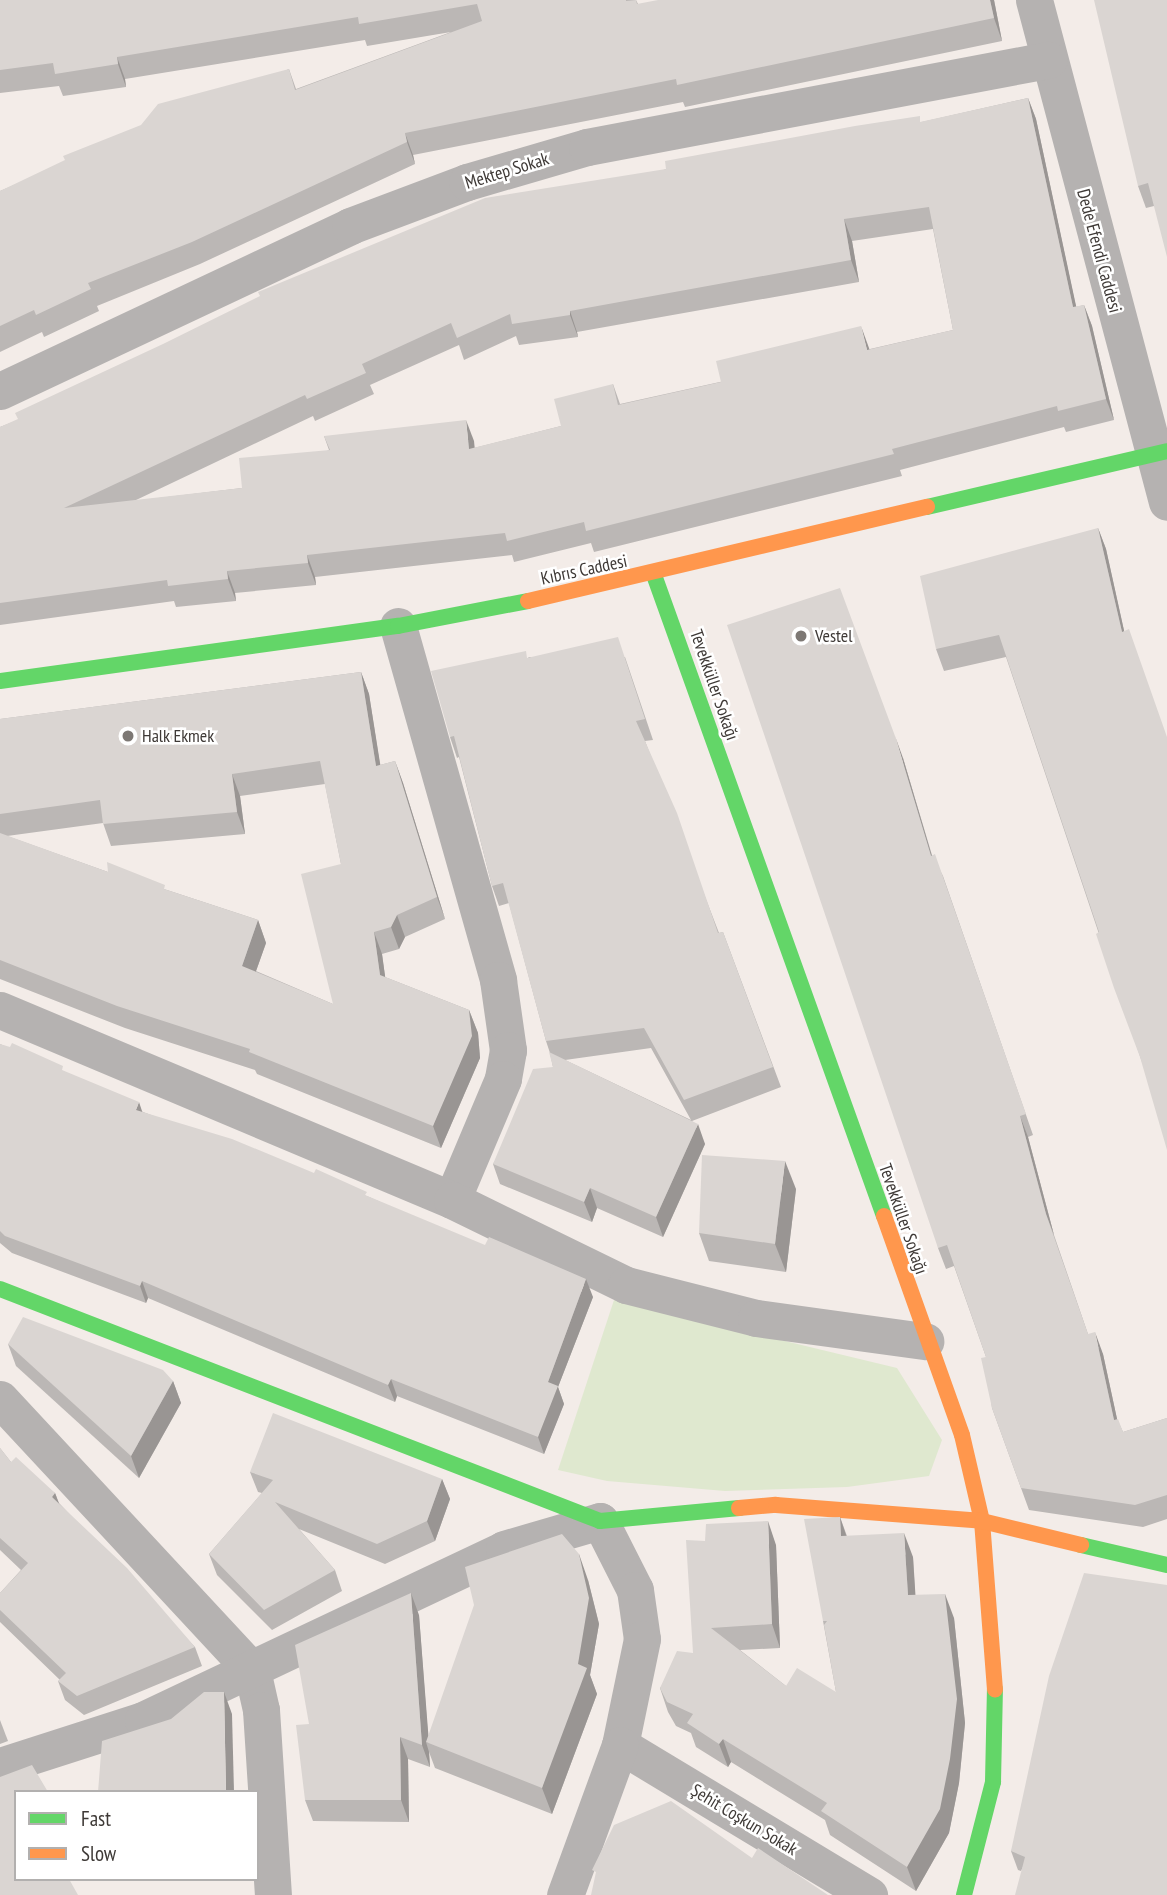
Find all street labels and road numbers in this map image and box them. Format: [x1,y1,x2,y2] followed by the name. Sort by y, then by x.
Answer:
[463,148,551,194] street label: Mektep Sokak
[1072,187,1126,315] street label: Dede Efendi Caddesi
[539,550,629,590] street label: Kıbrıs Caddesi
[685,627,743,743] street label: Tevekküller Sokağı
[874,1161,932,1277] street label: Tevekküller Sokağı
[687,1780,801,1860] street label: Şehit Coşkun Sokak

